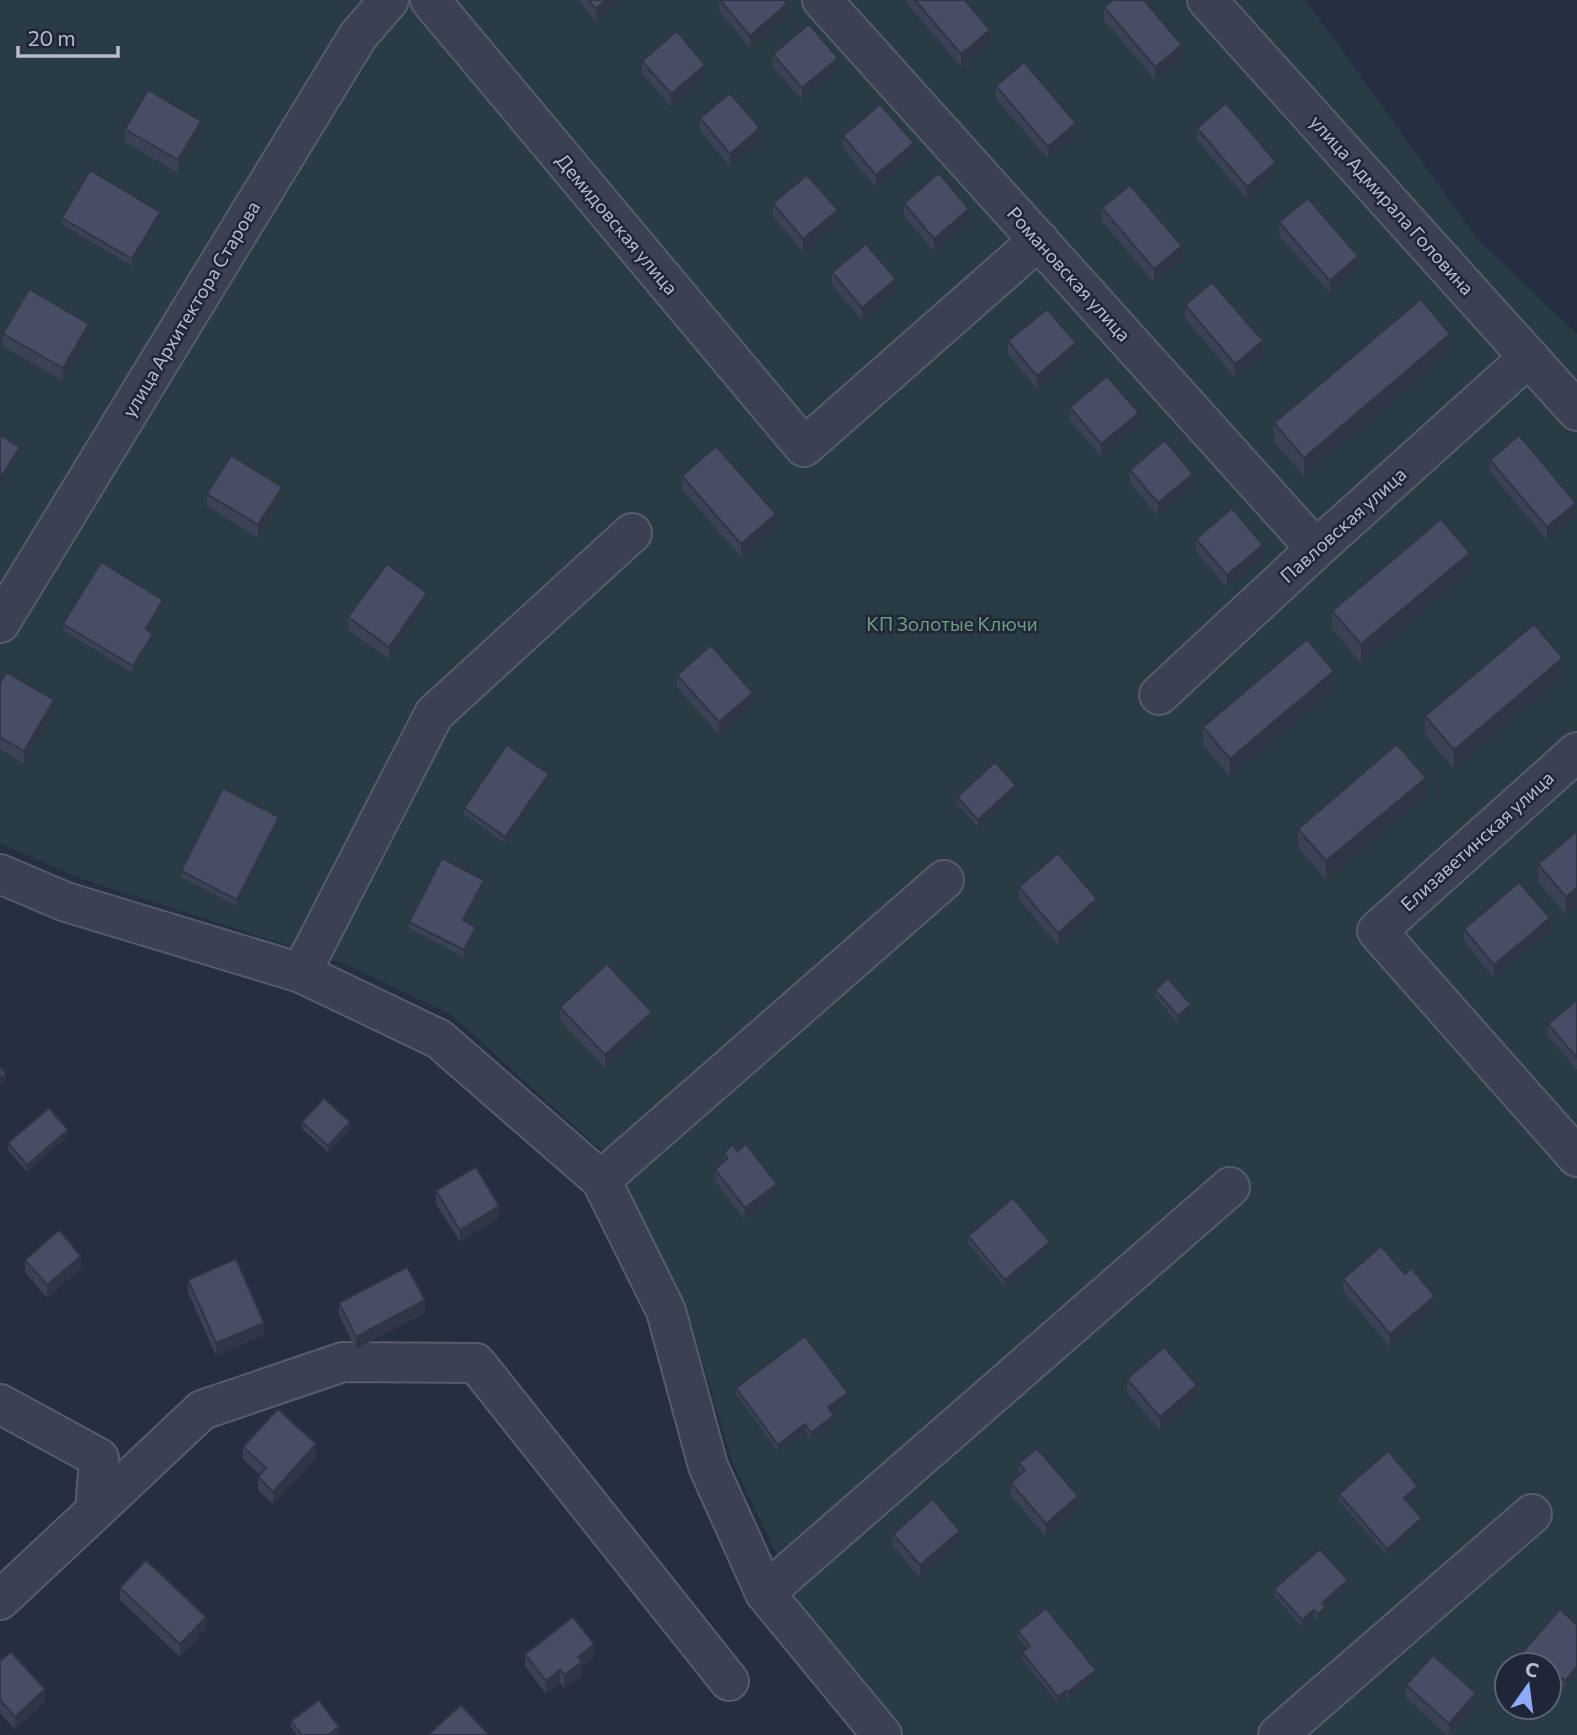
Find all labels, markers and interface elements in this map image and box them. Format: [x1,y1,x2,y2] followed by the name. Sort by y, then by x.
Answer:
[18,14,117,58] scale bar
[28,25,76,50] text: 20 m
[1305,110,1479,299] street label: улица Адмирала Головина
[552,149,683,299] street label: Демидовская улица
[117,196,264,421] street label: улица Архитектора Старова
[1003,201,1136,346] street label: Романовская улица
[1275,462,1410,587] street label: Павловская улица
[866,612,1038,635] park label: КП Золотые Ключи
[1395,766,1558,915] street label: Елизаветинская улица
[1493,1651,1563,1721] north arrow
[1523,1656,1541,1682] text: С

